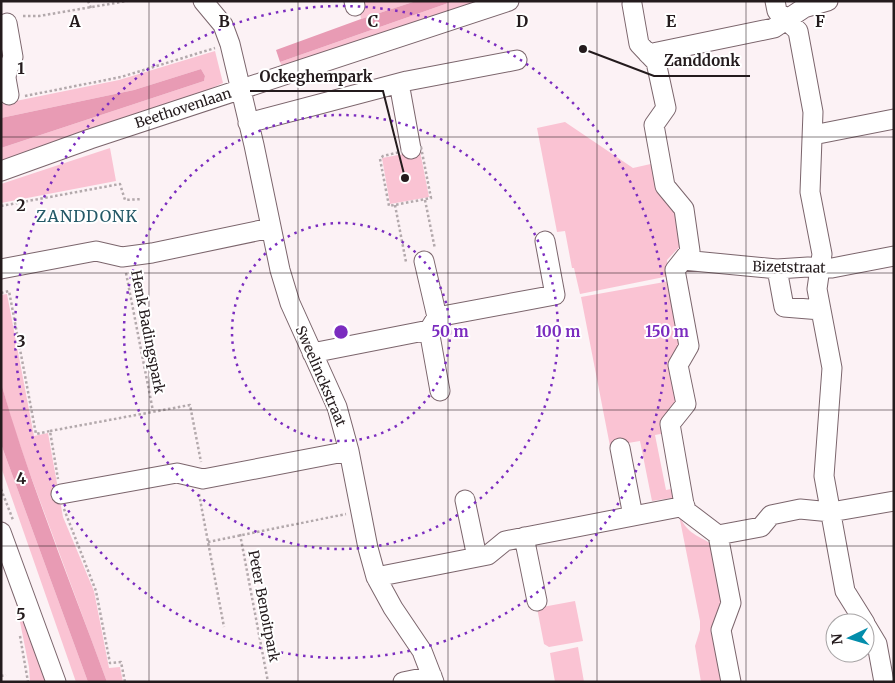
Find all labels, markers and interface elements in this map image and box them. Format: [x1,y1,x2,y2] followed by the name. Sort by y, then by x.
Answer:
[68,11,81,31] text: A
[218,11,230,31] text: B
[368,11,378,31] text: C
[516,11,528,31] text: D
[666,11,677,31] text: E
[815,11,825,31] text: F
[654,46,750,76] callout: Zanddonk
[664,51,740,70] text: Zanddonk
[17,58,25,78] text: 1
[250,61,383,91] callout: Ockeghempark
[260,67,373,86] text: Ockeghempark
[132,84,234,132] street label: Beethovenlaan
[16,195,26,215] text: 2
[36,206,138,226] district label: ZANDDONK
[752,257,826,277] street label: Bizetstraat
[127,269,169,395] street label: Henk Badingspark
[431,322,469,341] text: 50 m
[536,322,580,341] text: 100 m
[645,322,689,341] text: 150 m
[292,323,351,430] street label: Sweelinckstraat
[332,323,350,341] centre of rings
[16,331,26,351] text: 3
[16,468,26,488] text: 4
[244,548,284,664] street label: Peter Benoitpark
[16,604,26,624] text: 5
[825,613,875,663] north arrow
[828,633,846,645] text: N

